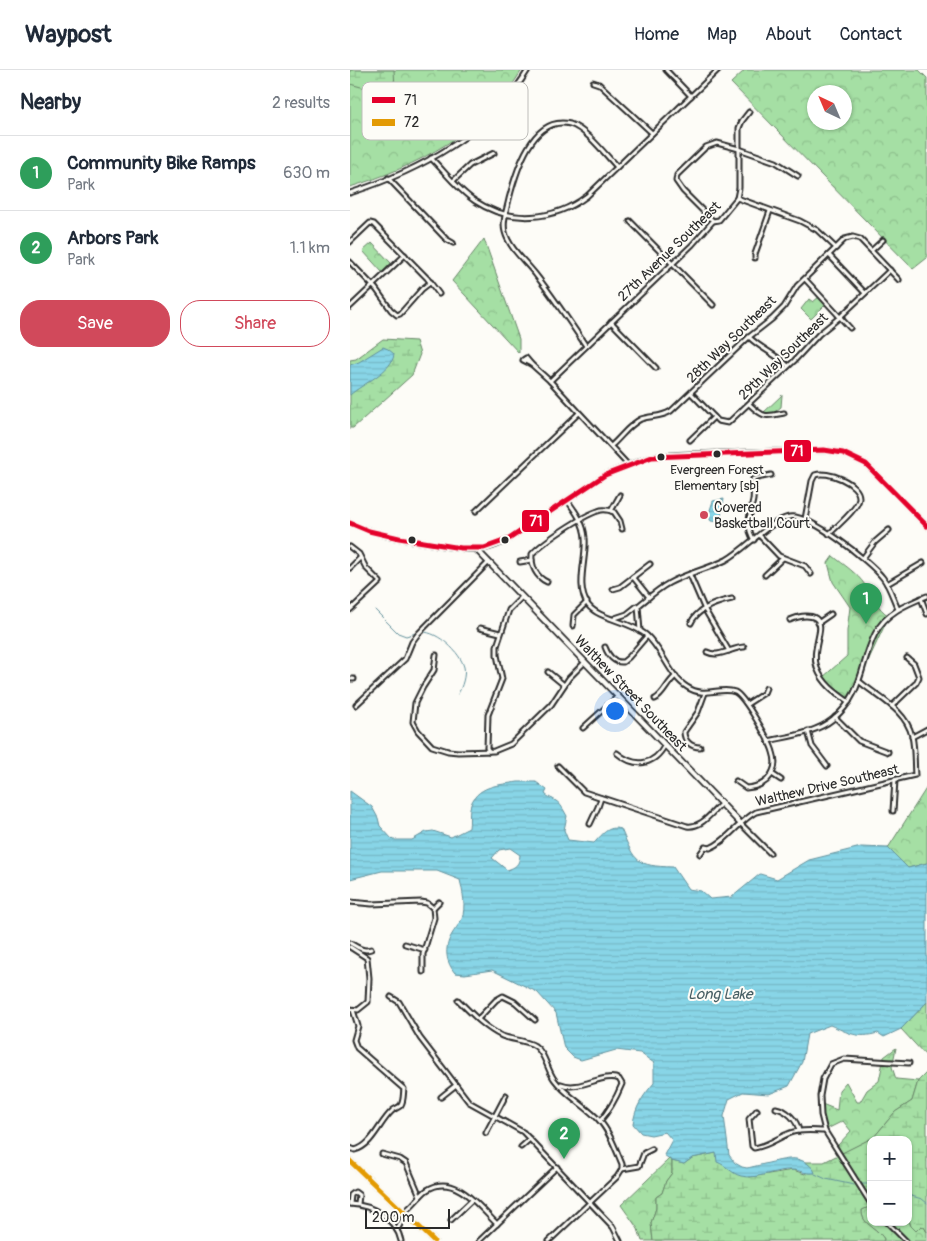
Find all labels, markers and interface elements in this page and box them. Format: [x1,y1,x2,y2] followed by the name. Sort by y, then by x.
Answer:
[25,20,112,49] text: Waypost
[634,23,679,46] text: Home
[707,23,737,46] text: Map
[765,23,811,46] text: About
[839,23,902,46] text: Contact
[362,82,528,140] legend
[807,85,852,130] north arrow
[20,89,81,116] text: Nearby
[404,92,417,109] text: 71
[272,93,330,113] text: 2 results
[404,114,419,131] text: 72
[67,151,255,175] text: Community Bike Ramps
[33,163,39,183] text: 1
[283,163,330,183] text: 630 m
[67,175,95,195] text: Park
[614,197,725,305] street label: 27th Avenue Southeast
[67,226,158,250] text: Arbors Park
[32,238,40,258] text: 2
[290,238,330,258] text: 1.1 km
[67,250,95,270] text: Park
[683,292,780,386] street label: 28th Way Southeast
[20,300,170,347] button: Save
[180,300,330,347] button: Share
[735,309,832,403] street label: 29th Way Southeast
[783,439,812,463] line badge: 71
[791,443,803,460] text: 71
[712,449,722,459] marker: Evergreen Forest Elementary [sb]
[656,452,666,462] unlabelled marker
[670,462,764,494] place label: Evergreen Forest Elementary [sb]
[714,499,810,532] place label: Covered Basketball Court
[521,509,550,533] line badge: 71
[698,509,710,521] marker: Covered Basketball Court
[530,513,542,530] text: 71
[407,535,417,545] unlabelled marker
[500,535,510,545] unlabelled marker
[850,583,882,624] pin: 1
[571,632,691,755] street label: Walthew Street Southeast
[602,698,628,724] your location
[754,761,901,810] street label: Walthew Drive Southeast
[688,985,754,1004] water label: Long Lake
[548,1118,580,1159] pin: 2
[867,1136,912,1226] map controls
[867,1136,912,1181] button: +
[867,1181,912,1226] button: −
[365,1206,450,1229] scale bar
[372,1209,414,1226] text: 200 m

